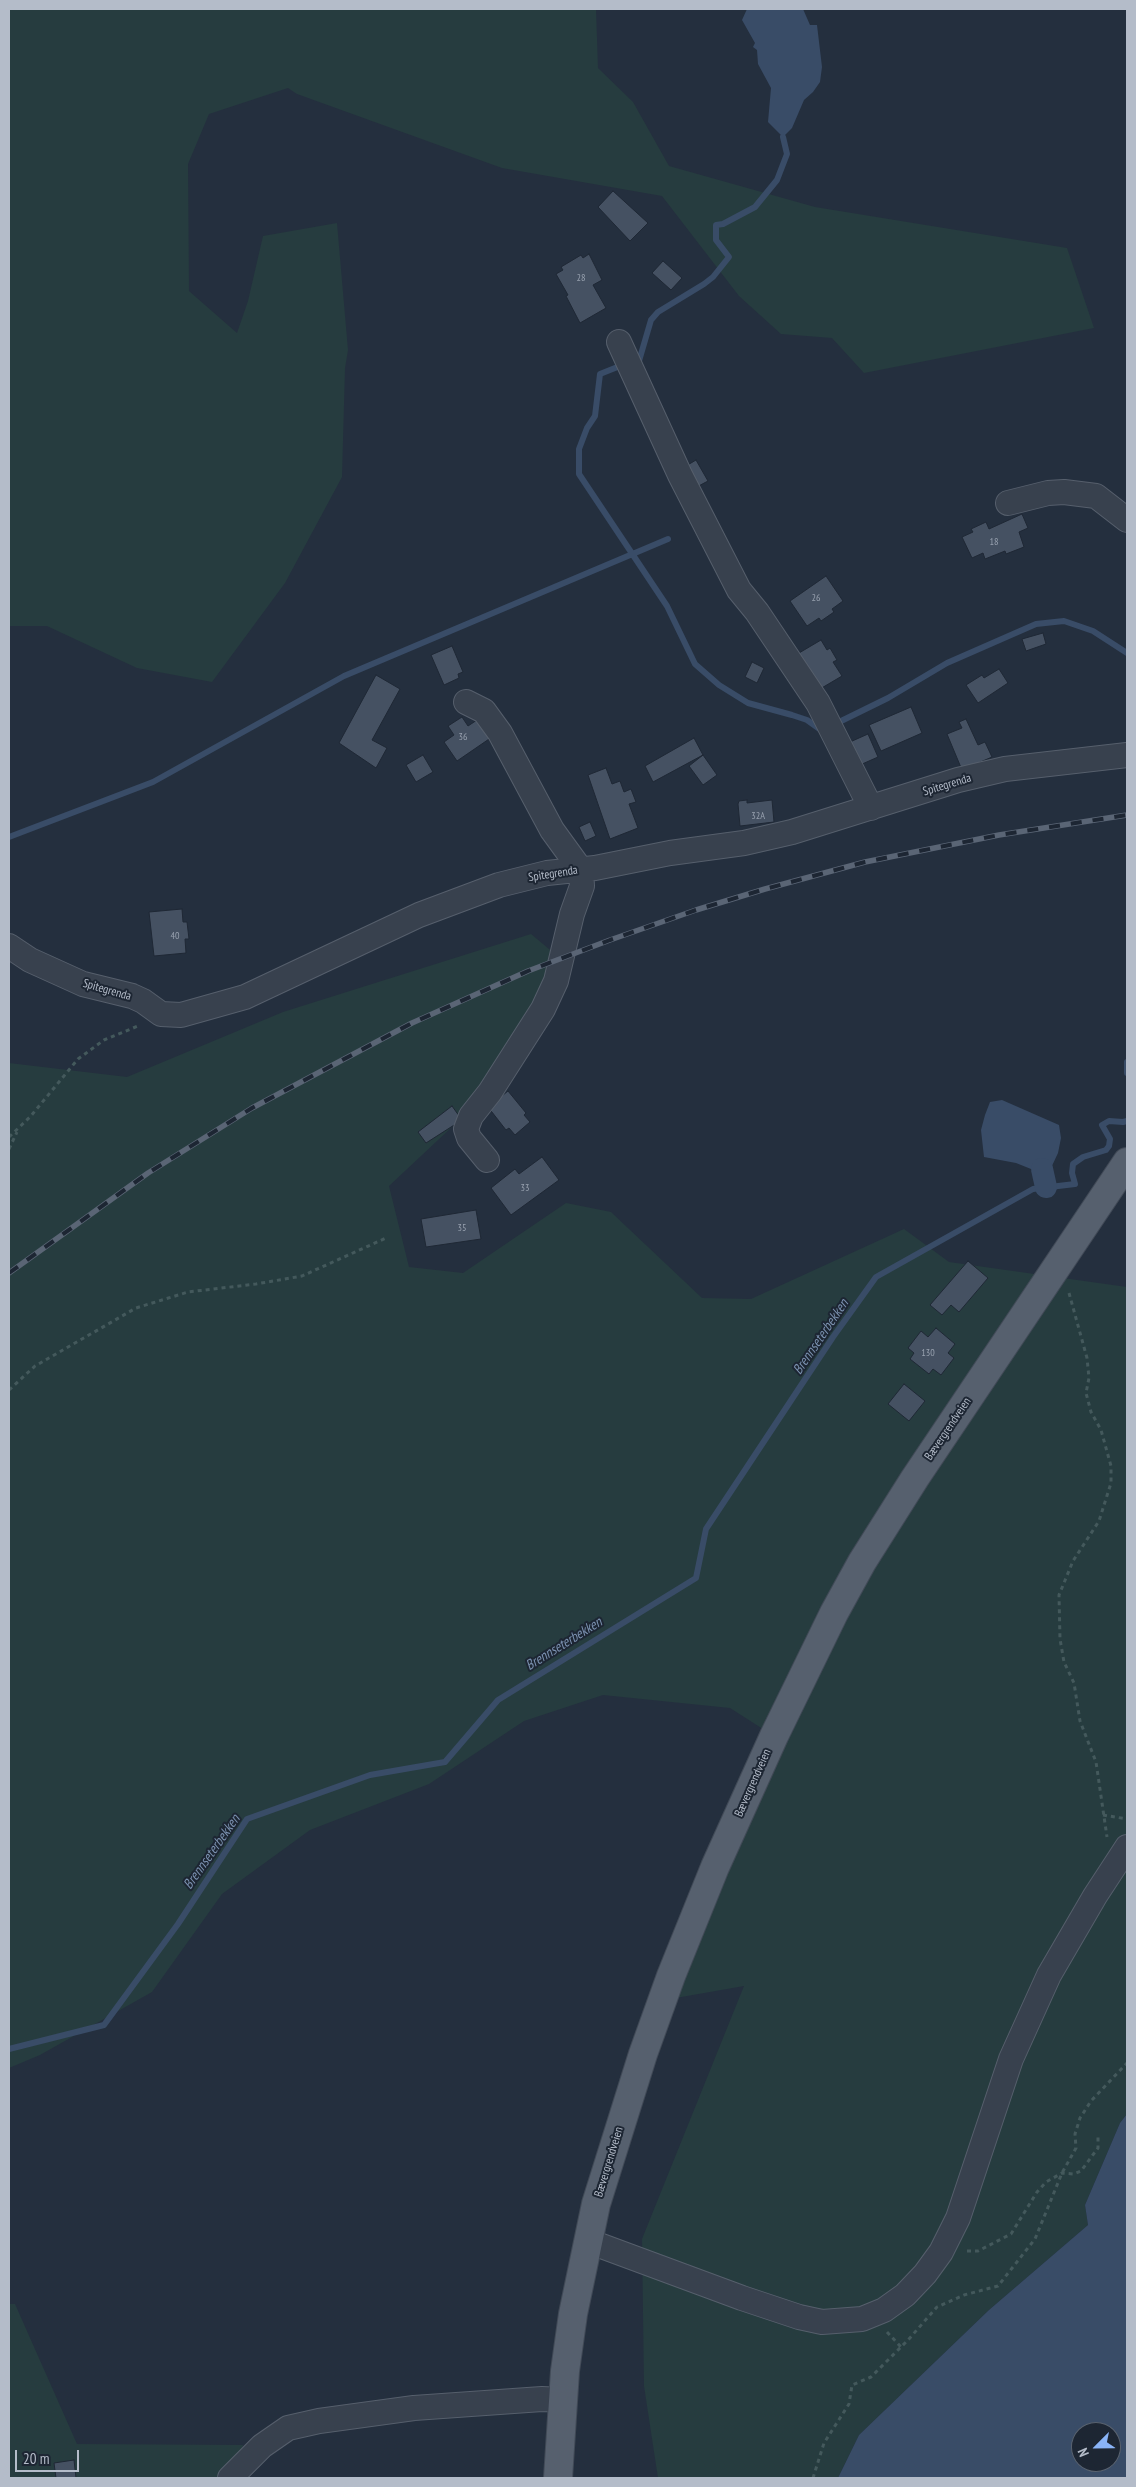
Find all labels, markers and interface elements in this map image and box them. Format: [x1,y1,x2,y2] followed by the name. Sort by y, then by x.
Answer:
[577,272,585,284] house number: 28
[990,536,998,548] house number: 18
[812,592,820,604] house number: 26
[459,731,467,743] house number: 36
[921,771,973,799] street label: Spitegrenda
[751,810,765,822] house number: 32A
[527,863,579,885] street label: Spitegrenda
[171,930,179,942] house number: 40
[81,976,133,1004] street label: Spitegrenda
[521,1182,529,1194] house number: 33
[458,1222,466,1234] house number: 35
[790,1296,852,1378] water label: Brennseterbekken
[921,1347,935,1359] house number: 130
[922,1395,974,1463] street label: Bævergrendveien
[523,1614,605,1674] water label: Brennseterbekken
[732,1747,774,1819] street label: Bævergrendveien
[180,1812,244,1892] water label: Brennseterbekken
[592,2125,626,2199] street label: Bævergrendveien
[1071,2422,1121,2472] north arrow
[18,2440,81,2472] scale bar
[1073,2445,1093,2459] text: N
[23,2449,49,2468] text: 20 m

